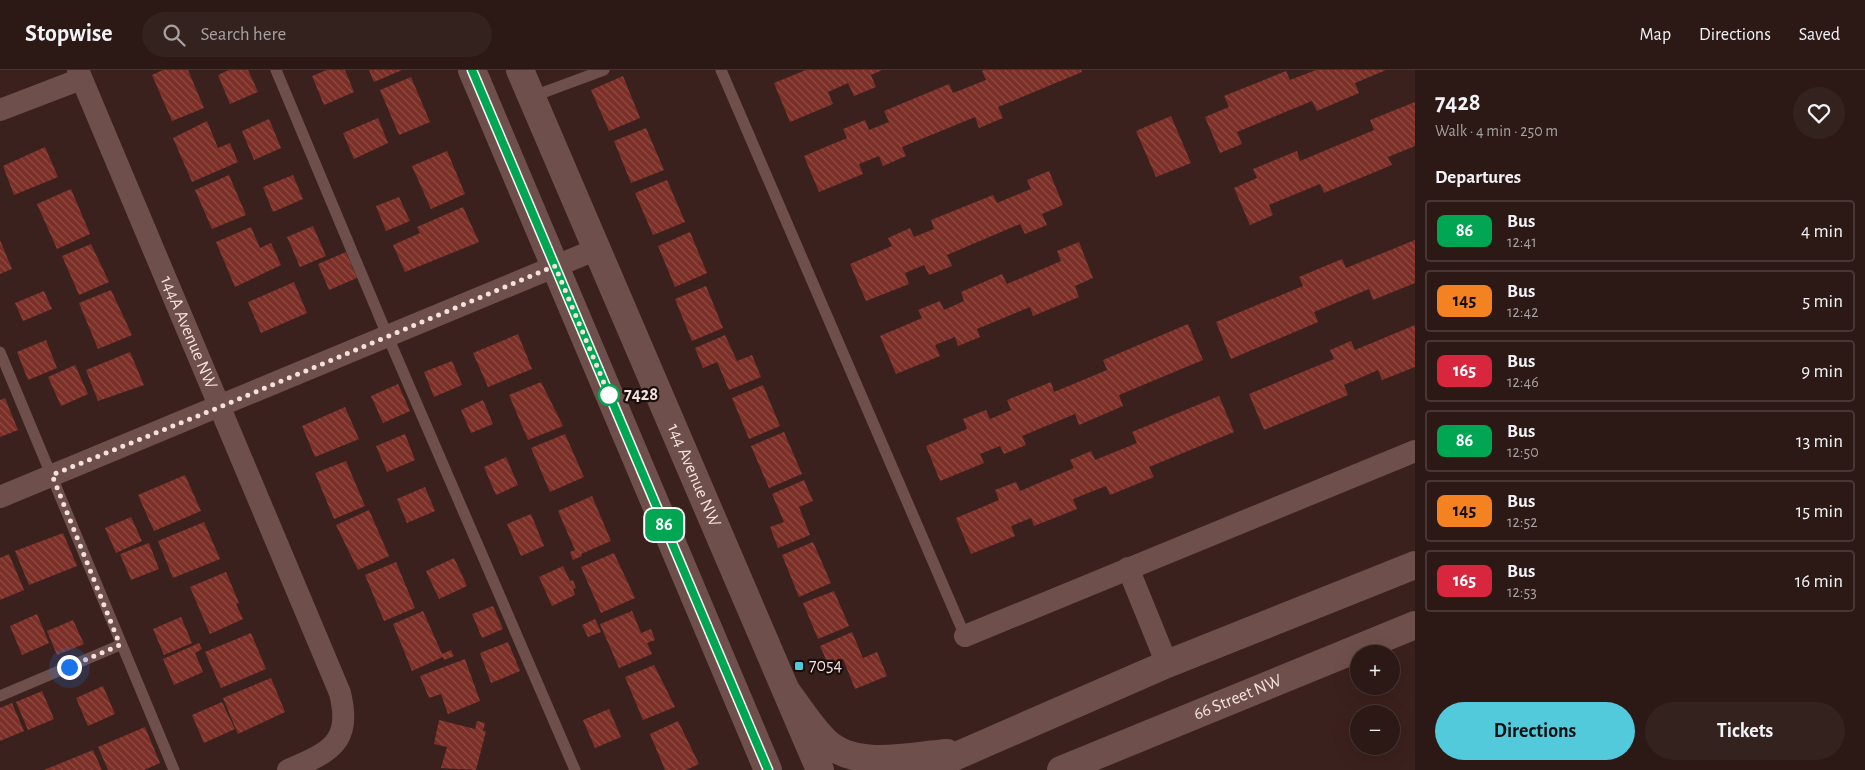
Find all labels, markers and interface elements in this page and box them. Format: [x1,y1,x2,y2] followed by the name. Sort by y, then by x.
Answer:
[142,12,492,57] search box
[160,21,188,49] icon: search
[25,22,112,46] text: Stopwise
[200,25,286,44] text: Search here
[1640,26,1671,44] text: Map
[1699,26,1771,44] text: Directions
[1799,26,1840,44] text: Saved
[1793,87,1845,139] button: heart
[1435,91,1481,115] text: 7428
[1435,123,1558,139] text: Walk · 4 min · 250 m
[1435,168,1521,187] text: Departures
[1507,212,1535,231] text: Bus
[1456,222,1473,240] text: 86
[1801,222,1843,241] text: 4 min
[1507,234,1537,250] text: 12:41
[157,274,220,392] street label: 144A Avenue NW
[1507,282,1535,301] text: Bus
[1453,292,1476,310] text: 145
[1802,292,1843,311] text: 5 min
[1507,304,1538,320] text: 12:42
[1507,352,1535,371] text: Bus
[1453,362,1476,380] text: 165
[1801,362,1843,381] text: 9 min
[1507,374,1539,390] text: 12:46
[598,384,620,406] marker: 7428
[624,386,658,404] place label: 7428
[664,421,724,529] street label: 144 Avenue NW
[1507,422,1535,441] text: Bus
[1456,432,1473,450] text: 86
[1796,432,1843,451] text: 13 min
[1507,444,1539,460] text: 12:50
[1507,492,1535,511] text: Bus
[1453,502,1476,520] text: 145
[1796,502,1843,521] text: 15 min
[642,509,686,541] line badge: 86
[1507,514,1537,530] text: 12:52
[655,516,673,534] text: 86
[1507,562,1535,581] text: Bus
[1453,572,1476,590] text: 165
[1795,572,1843,591] text: 16 min
[1507,584,1537,600] text: 12:53
[1350,645,1400,755] map controls
[1350,645,1400,695] button: +
[57,655,82,680] your location
[809,657,843,675] place label: 7054
[793,660,805,672] marker: 7054
[1191,672,1284,724] street label: 66 Street NW
[1435,702,1635,760] button: Directions
[1645,702,1845,760] button: Tickets
[1350,705,1400,755] button: −

